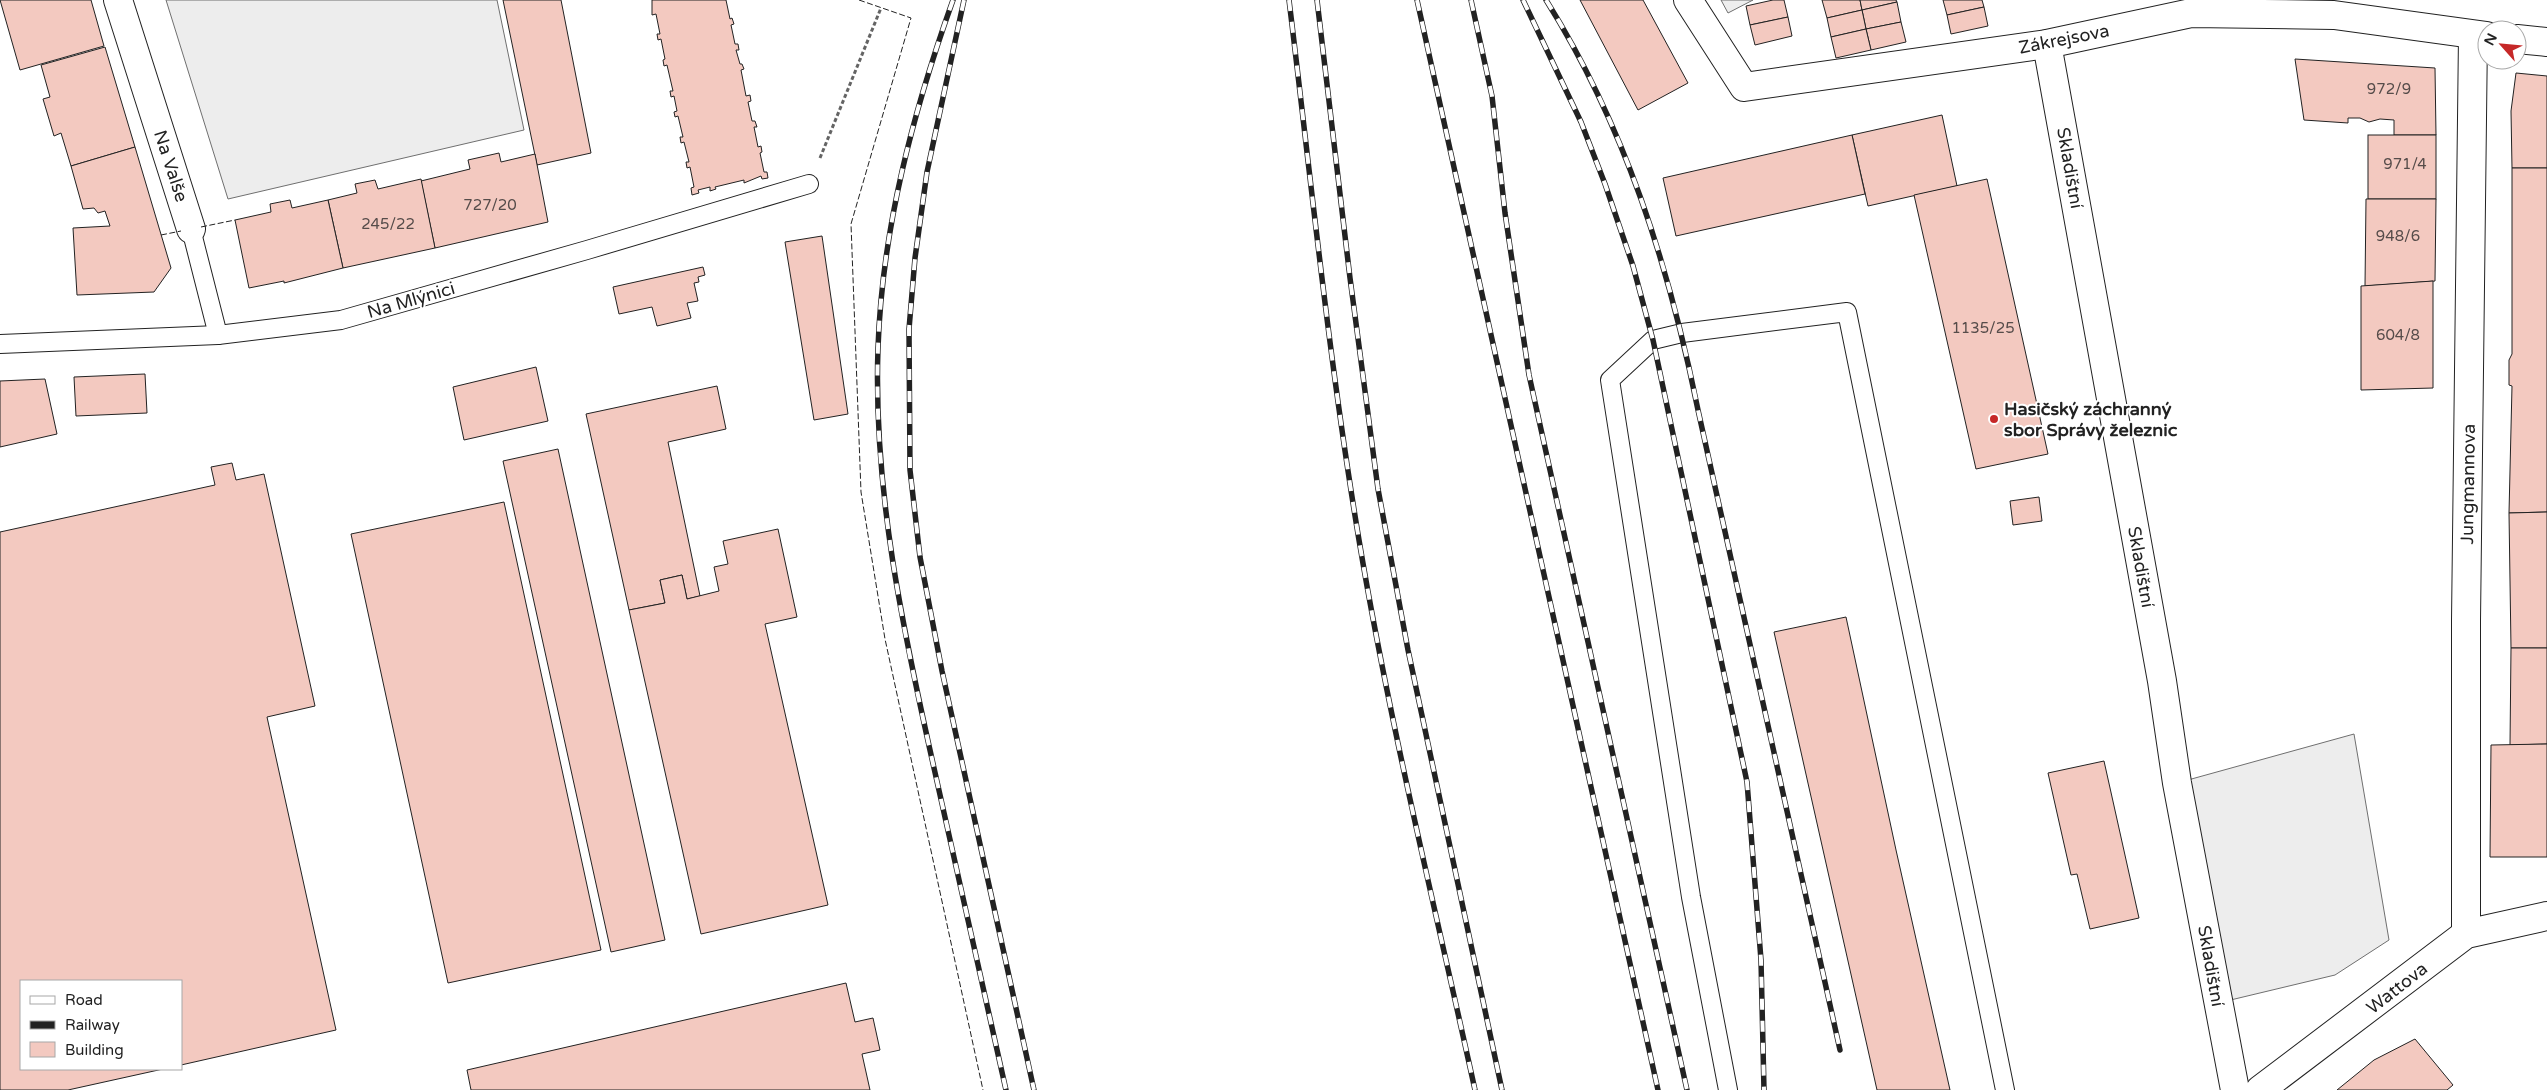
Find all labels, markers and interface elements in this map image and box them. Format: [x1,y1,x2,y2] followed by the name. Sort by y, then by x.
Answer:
[2017,19,2111,59] street label: Zákrejsova
[2477,20,2527,70] north arrow
[2481,30,2501,48] text: N
[2367,80,2411,98] house number: 972/9
[2052,126,2088,211] street label: Skladištní
[149,127,193,205] street label: Na Valše
[2383,155,2427,173] house number: 971/4
[463,196,517,214] house number: 727/20
[361,215,415,233] house number: 245/22
[2376,227,2420,245] house number: 948/6
[365,277,457,323] street label: Na Mlýnici
[1951,319,2015,337] house number: 1135/25
[2376,326,2420,344] house number: 604/8
[2004,398,2178,441] place label: Hasičský záchranný sbor Správy železnic
[1988,413,2000,425] marker: Hasičský záchranný sbor Správy železnic
[2456,424,2480,544] street label: Jungmannova
[2123,525,2159,610] street label: Skladištní
[2193,924,2229,1009] street label: Skladištní
[2362,957,2432,1019] street label: Wattova
[20,980,182,1070] legend
[65,991,103,1009] text: Road
[65,1016,120,1034] text: Railway
[65,1041,124,1059] text: Building

